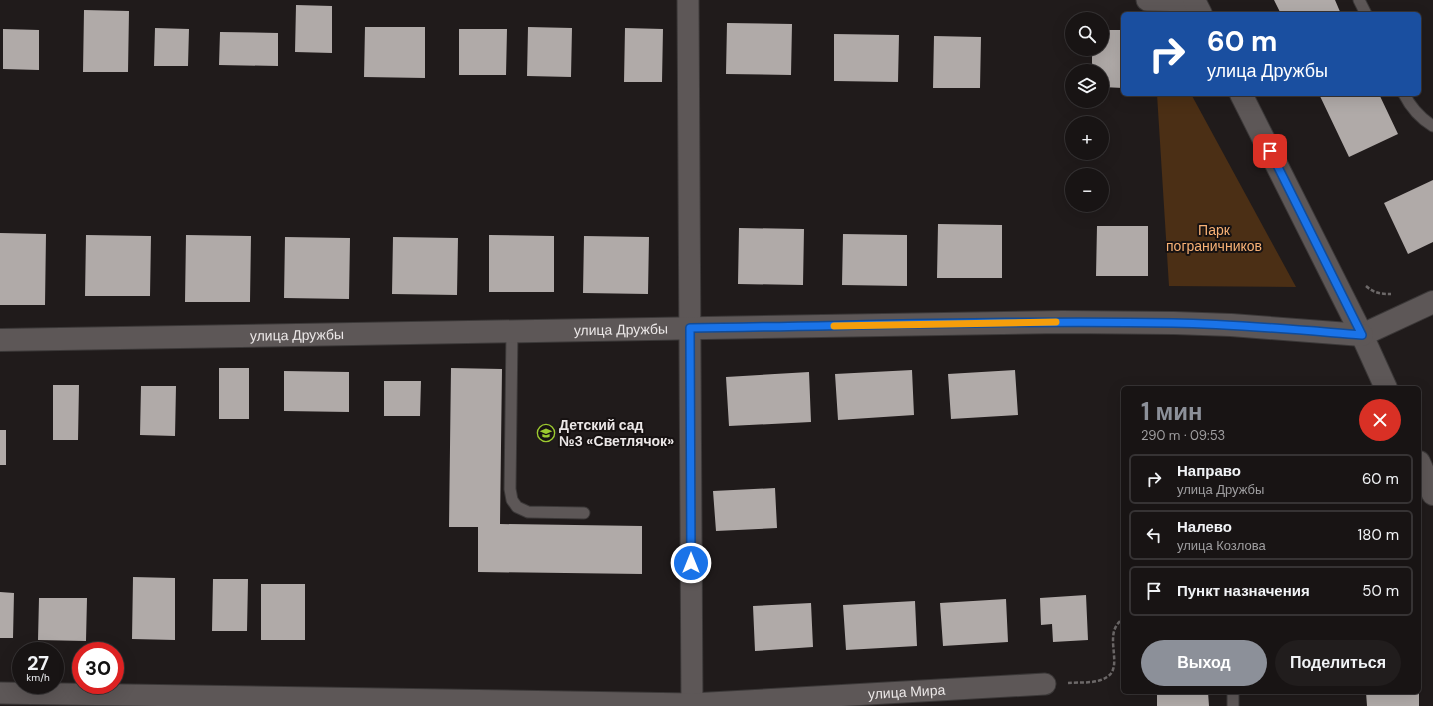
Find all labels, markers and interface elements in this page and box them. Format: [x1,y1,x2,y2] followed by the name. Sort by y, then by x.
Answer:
[1065,12,1109,212] map controls
[1065,12,1109,56] button: search
[1207,23,1277,60] text: 60 m
[1141,28,1193,80] icon: right
[1207,59,1328,83] text: улица Дружбы
[1065,64,1109,108] button: layers
[1065,116,1109,160] button: +
[1253,134,1287,168] pin
[1259,140,1281,162] icon: arrive
[1065,168,1109,212] button: −
[1166,221,1262,255] park label: Парк пограничников
[574,320,668,339] street label: улица Дружбы
[250,325,344,345] street label: улица Дружбы
[1141,396,1202,427] text: 1 мин
[1359,399,1401,441] button: close
[559,416,674,450] place label: Детский сад №3 «Светлячок»
[536,423,556,443] school or university icon: Детский сад №3 «Светлячок»
[1141,427,1225,444] text: 290 m · 09:53
[1177,461,1241,481] text: Направо
[1143,468,1165,490] icon: right
[1362,469,1399,489] text: 60 m
[1177,481,1264,498] text: улица Дружбы
[1177,517,1232,537] text: Налево
[1143,524,1165,546] icon: left
[1358,525,1399,545] text: 180 m
[1177,537,1266,554] text: улица Козлова
[670,542,712,584] position arrow
[1143,580,1165,602] icon: arrive
[1177,581,1310,601] text: Пункт назначения
[1362,581,1399,601] text: 50 m
[1141,640,1267,686] button: Выход
[1275,640,1401,686] button: Поделиться
[72,642,124,694] speed limit sign: 30
[27,650,49,676] text: 27
[26,671,50,684] text: km/h
[867,681,946,703] street label: улица Мира

